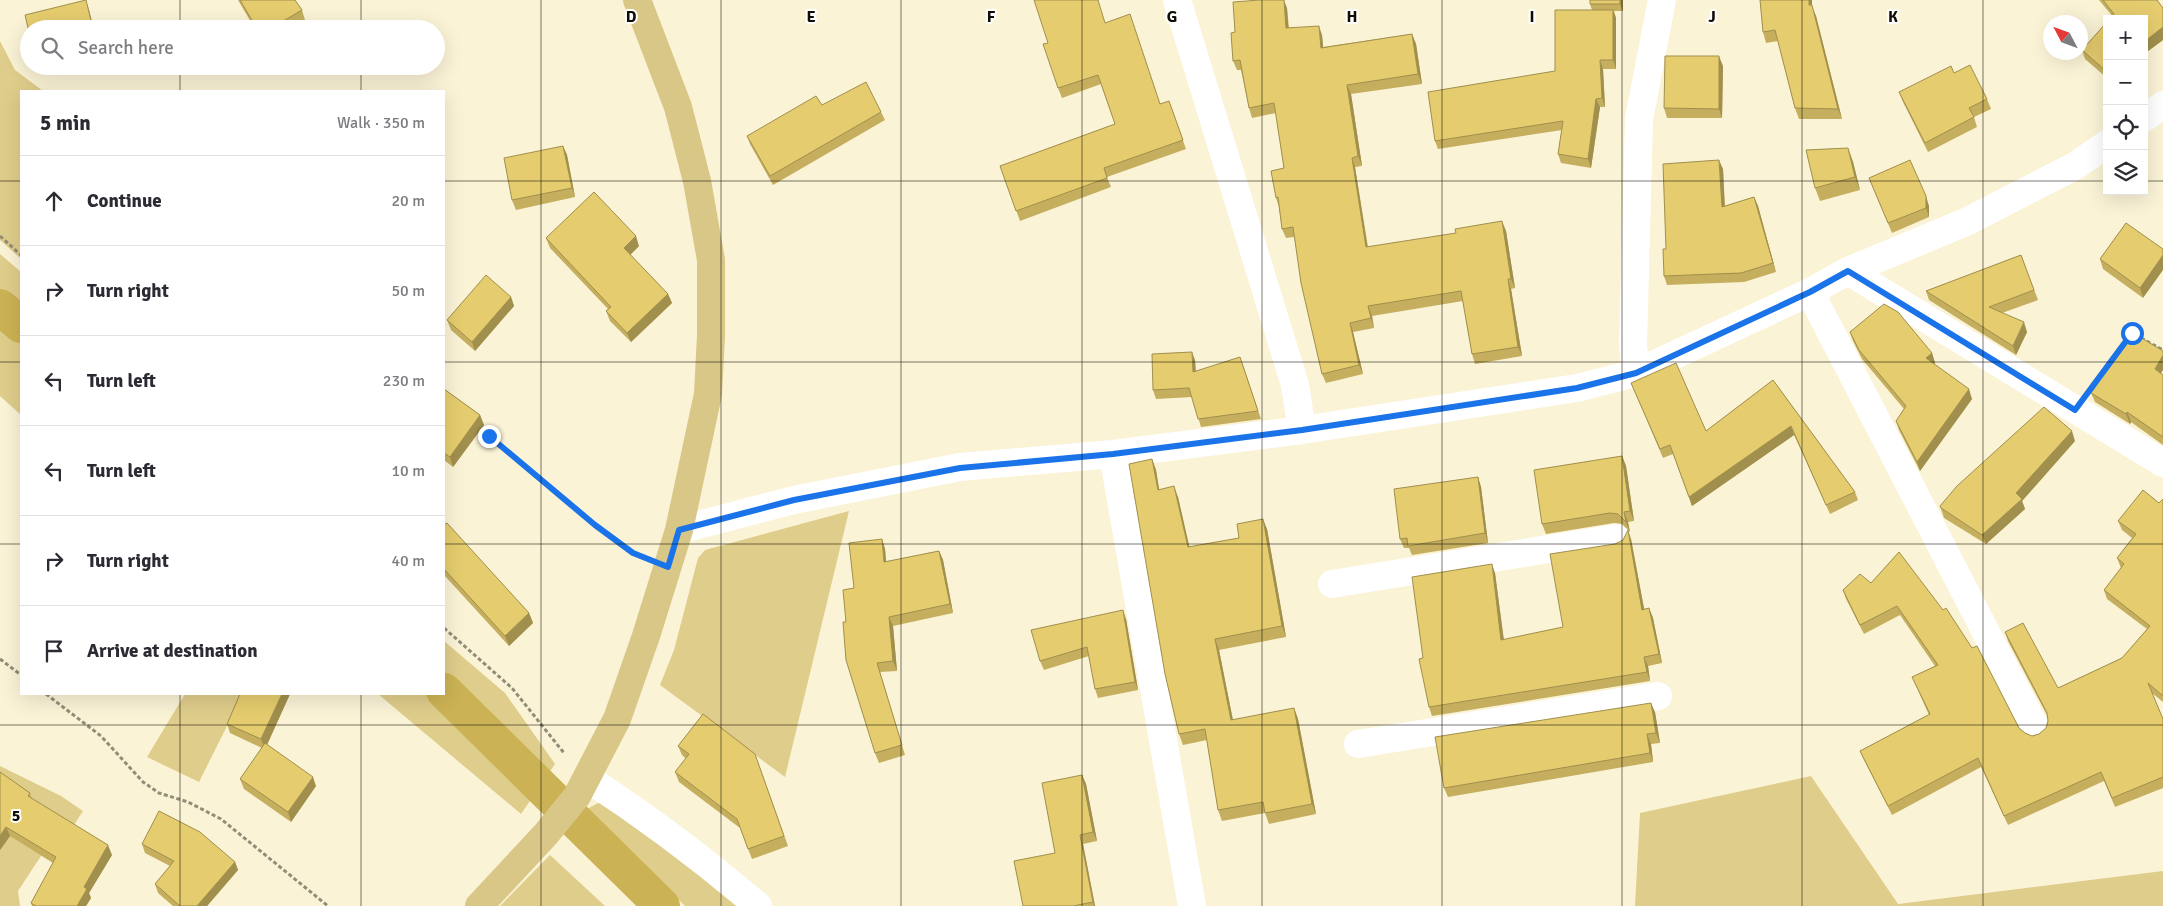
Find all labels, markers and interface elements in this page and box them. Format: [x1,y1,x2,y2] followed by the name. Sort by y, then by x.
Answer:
[626,7,637,27] text: D
[806,7,816,27] text: E
[987,7,996,27] text: F
[1167,7,1177,27] text: G
[1347,7,1357,27] text: H
[1529,7,1535,27] text: I
[1708,7,1716,27] text: J
[1888,7,1898,27] text: K
[2043,15,2088,60] north arrow
[2103,15,2148,195] map controls
[2103,15,2148,60] button: +
[20,20,445,75] search box
[38,34,66,62] icon: search
[78,36,174,60] text: Search here
[2103,60,2148,105] button: −
[2103,105,2148,150] button: locate
[40,110,91,136] text: 5 min
[337,113,425,133] text: Walk · 350 m
[2103,150,2148,195] button: layers
[40,187,68,215] icon: ahead
[87,189,162,213] text: Continue
[391,191,425,211] text: 20 m
[40,277,68,305] icon: right
[87,279,169,303] text: Turn right
[391,281,425,301] text: 50 m
[2121,322,2144,345] route start
[40,367,68,395] icon: left
[87,369,156,393] text: Turn left
[383,371,425,391] text: 230 m
[478,425,501,448] route end
[40,457,68,485] icon: left
[87,459,156,483] text: Turn left
[391,461,425,481] text: 10 m
[40,547,68,575] icon: right
[87,549,169,573] text: Turn right
[391,551,425,571] text: 40 m
[40,637,68,665] icon: arrive
[87,639,258,663] text: Arrive at destination
[12,806,20,826] text: 5

